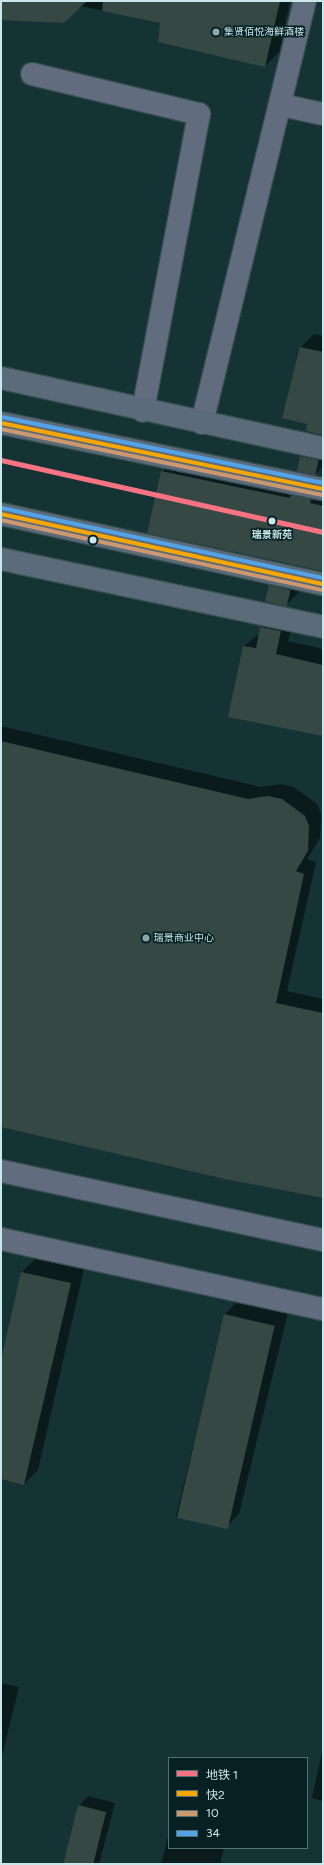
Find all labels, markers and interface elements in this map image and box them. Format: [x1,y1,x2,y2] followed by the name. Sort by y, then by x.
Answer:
[224,26,304,38] place label: 集贤佰悦海鲜酒楼
[211,27,221,37] marker: 集贤佰悦海鲜酒楼
[265,514,279,528] marker: 瑞景新苑
[252,529,292,541] place label: 瑞景新苑
[88,535,98,545] unlabelled marker
[154,932,214,944] place label: 瑞景商业中心
[141,933,151,943] marker: 瑞景商业中心
[168,1757,308,1849] legend
[206,1768,238,1782] text: 地铁 1
[206,1788,225,1802] text: 快2
[206,1806,219,1820] text: 10
[206,1826,220,1840] text: 34

